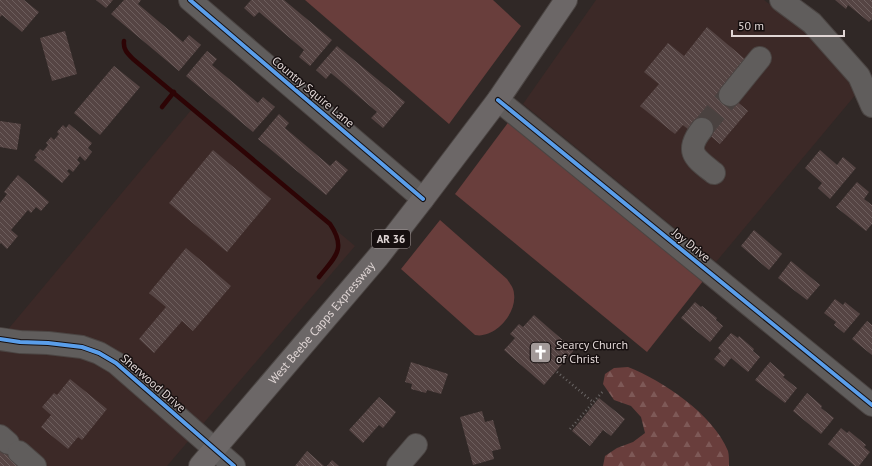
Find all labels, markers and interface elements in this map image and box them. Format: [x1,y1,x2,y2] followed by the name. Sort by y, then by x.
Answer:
[732,12,844,38] scale bar
[738,18,764,33] text: 50 m
[269,53,358,130] street label: Country Squire Lane
[668,224,714,265] street label: Joy Drive
[372,230,410,248] road number: AR 36
[265,258,378,387] street label: West Beebe Capps Expressway
[556,337,628,366] place label: Searcy Church of Christ
[527,339,553,365] church icon: Searcy Church of Christ
[118,350,189,415] street label: Sherwood Drive

